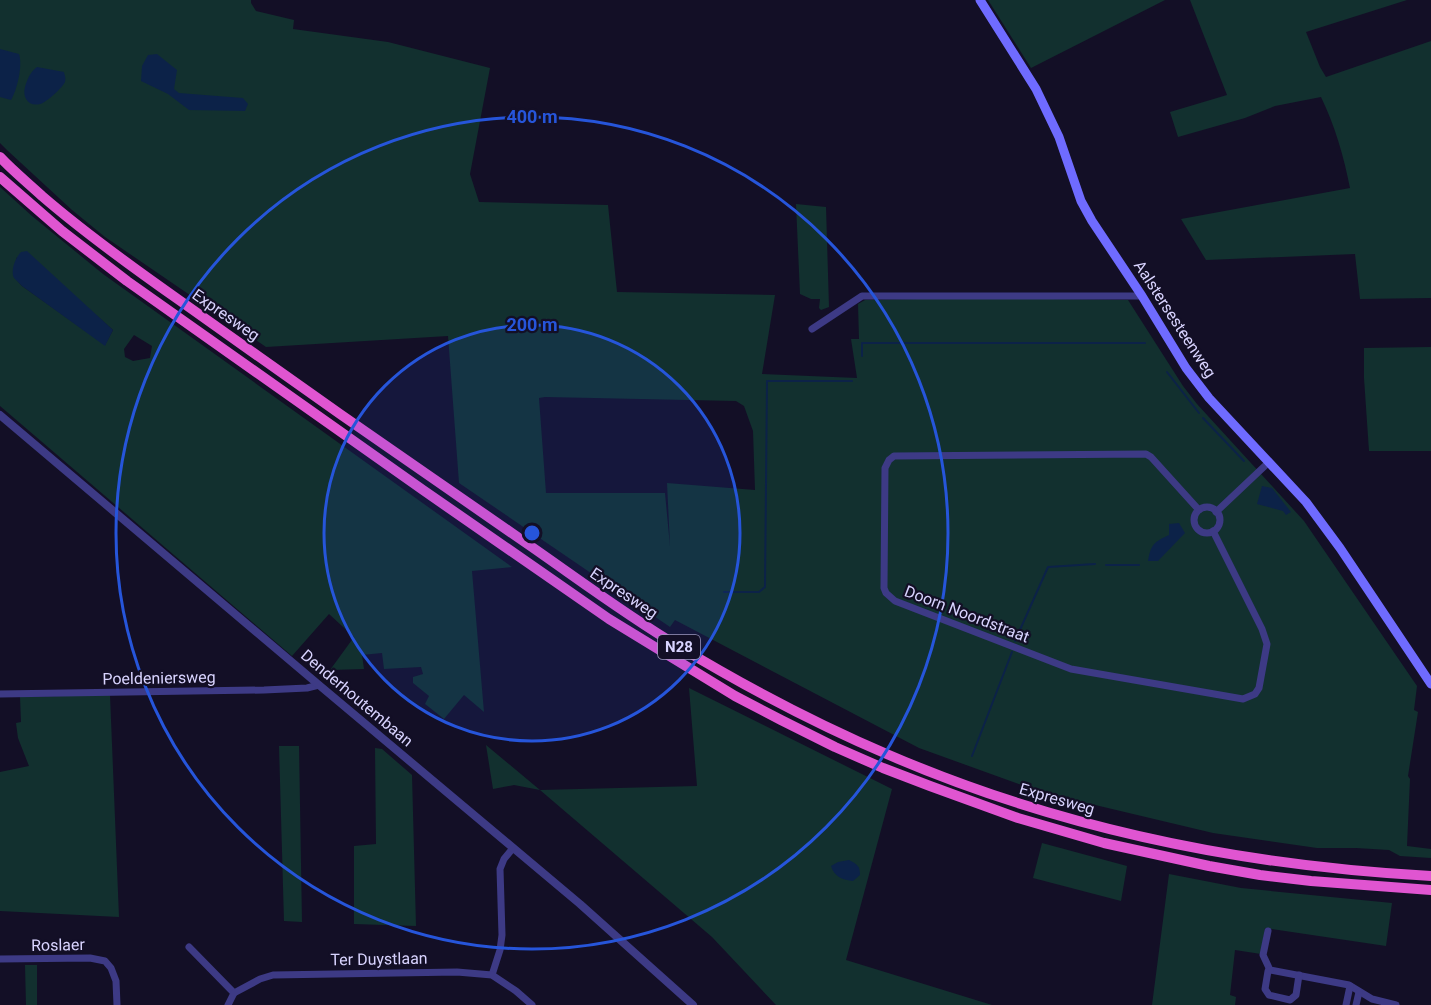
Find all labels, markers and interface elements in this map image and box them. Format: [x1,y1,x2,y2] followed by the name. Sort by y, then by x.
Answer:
[506,106,558,127] text: 400 m
[1130,257,1220,381] street label: Aalstersesteenweg
[189,285,263,345] street label: Expresweg
[506,314,558,335] text: 200 m
[522,523,542,543] centre of rings
[587,563,661,623] street label: Expresweg
[902,581,1032,647] street label: Doorn Noordstraat
[658,635,700,659] road number: N28
[297,646,417,750] street label: Denderhoutembaan
[102,668,216,688] street label: Poeldeniersweg
[1017,779,1097,819] street label: Expresweg
[31,935,86,955] street label: Roslaer
[330,949,428,969] street label: Ter Duystlaan

